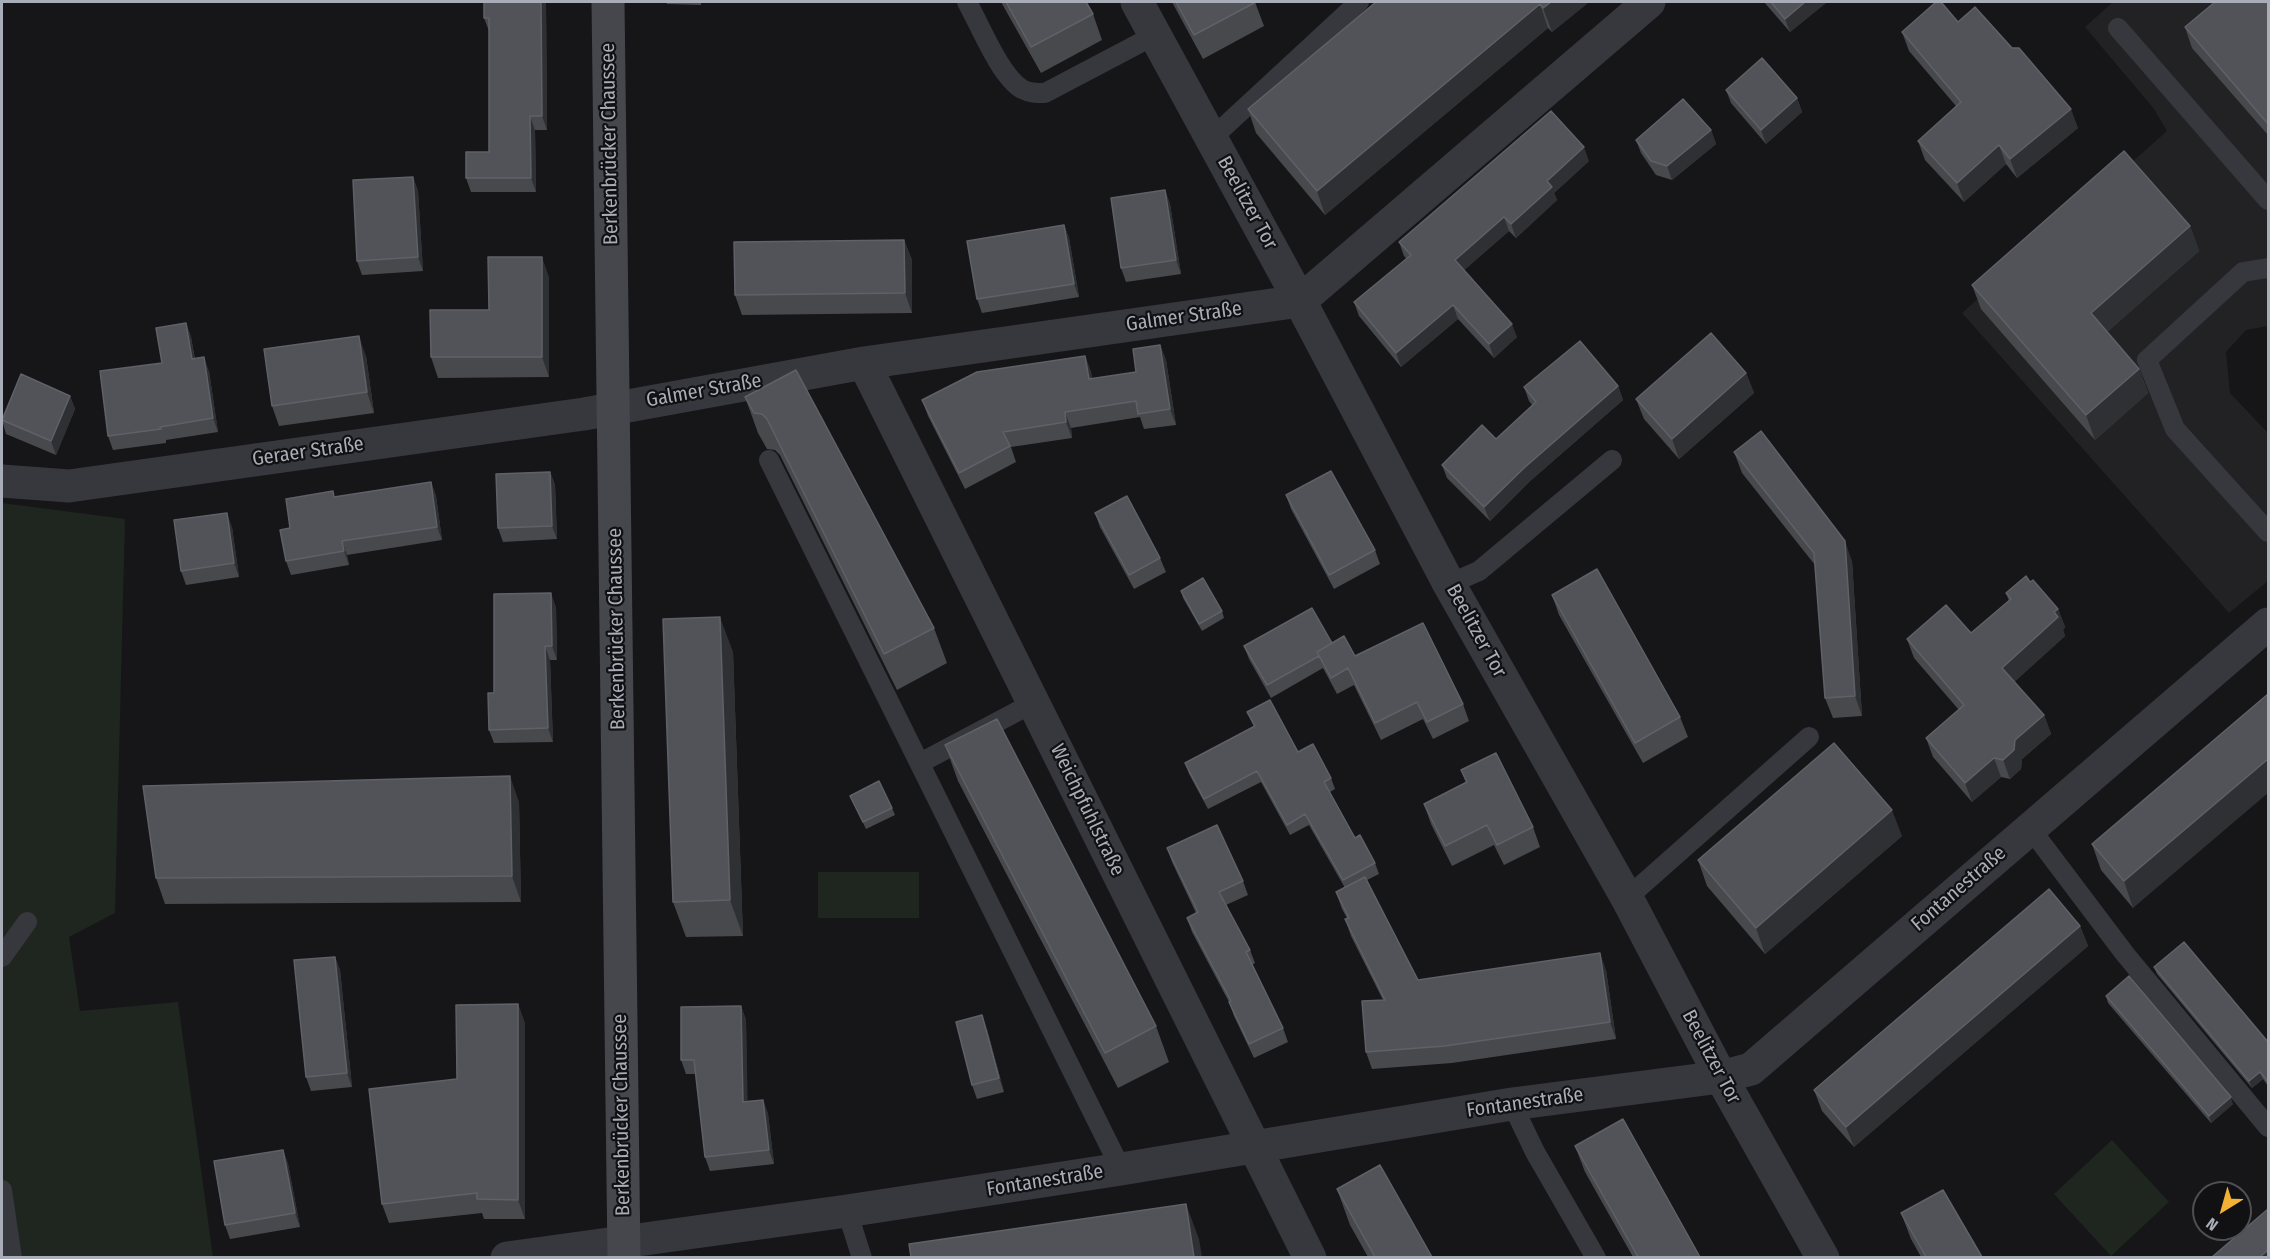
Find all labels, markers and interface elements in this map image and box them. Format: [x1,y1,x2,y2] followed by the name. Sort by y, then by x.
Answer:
[596,43,624,245] street label: Berkenbrücker Chaussee
[1212,152,1282,254] street label: Beelitzer Tor
[1125,297,1243,337] street label: Galmer Straße
[645,369,763,413] street label: Galmer Straße
[251,432,365,472] street label: Geraer Straße
[603,528,631,730] street label: Berkenbrücker Chaussee
[1441,580,1511,682] street label: Beelitzer Tor
[1045,740,1129,880] street label: Weichpfuhlstraße
[1907,841,2011,937] street label: Fontanestraße
[1676,1006,1746,1108] street label: Beelitzer Tor
[608,1014,636,1216] street label: Berkenbrücker Chaussee
[1465,1083,1585,1123] street label: Fontanestraße
[985,1160,1105,1202] street label: Fontanestraße
[2192,1181,2252,1241] north arrow
[2203,1214,2222,1235] text: N

